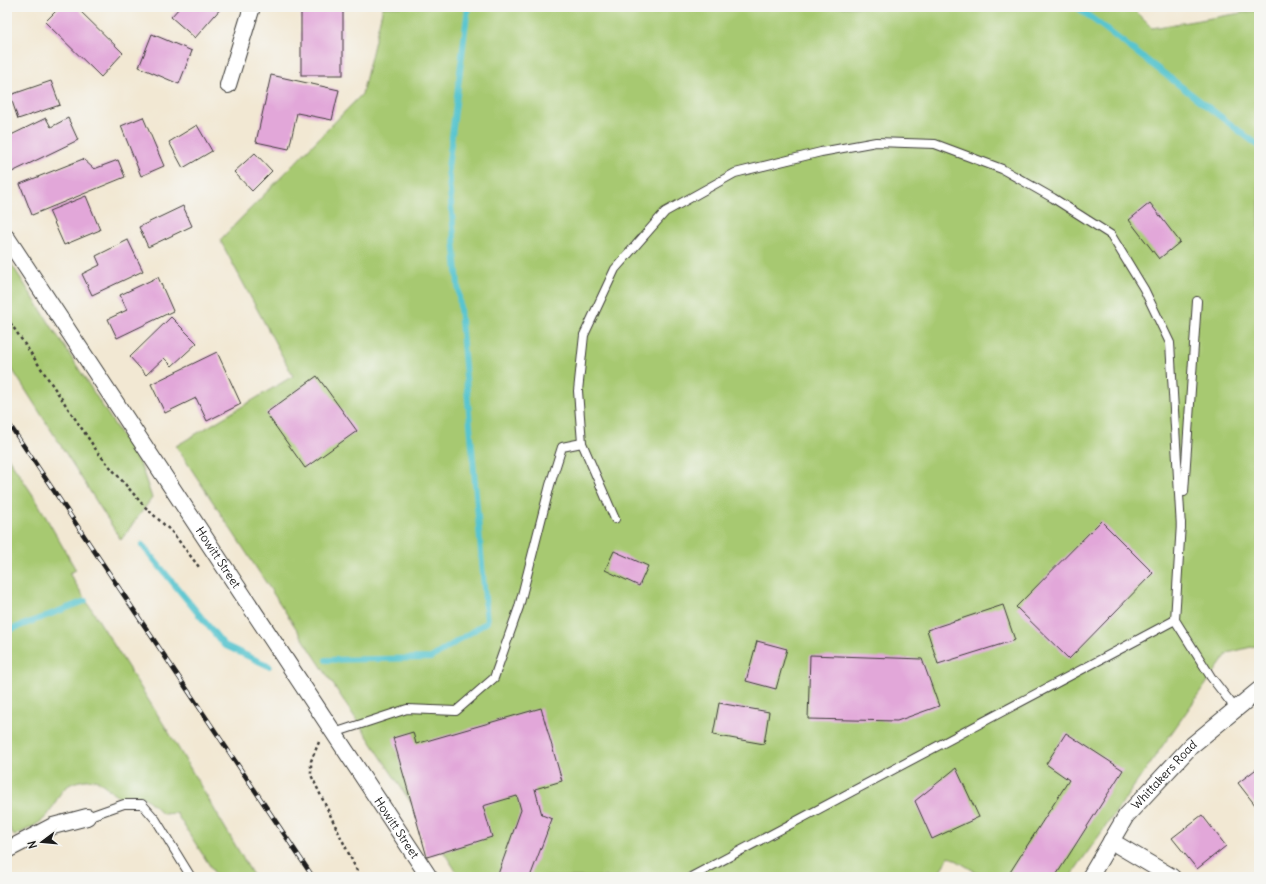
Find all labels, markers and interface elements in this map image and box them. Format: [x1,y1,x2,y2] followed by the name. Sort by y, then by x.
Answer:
[193,524,244,591] street label: Howitt Street
[1128,736,1200,812] street label: Whittakers Road
[371,794,423,861] street label: Howitt Street
[22,822,62,862] north arrow
[25,839,40,850] text: N

